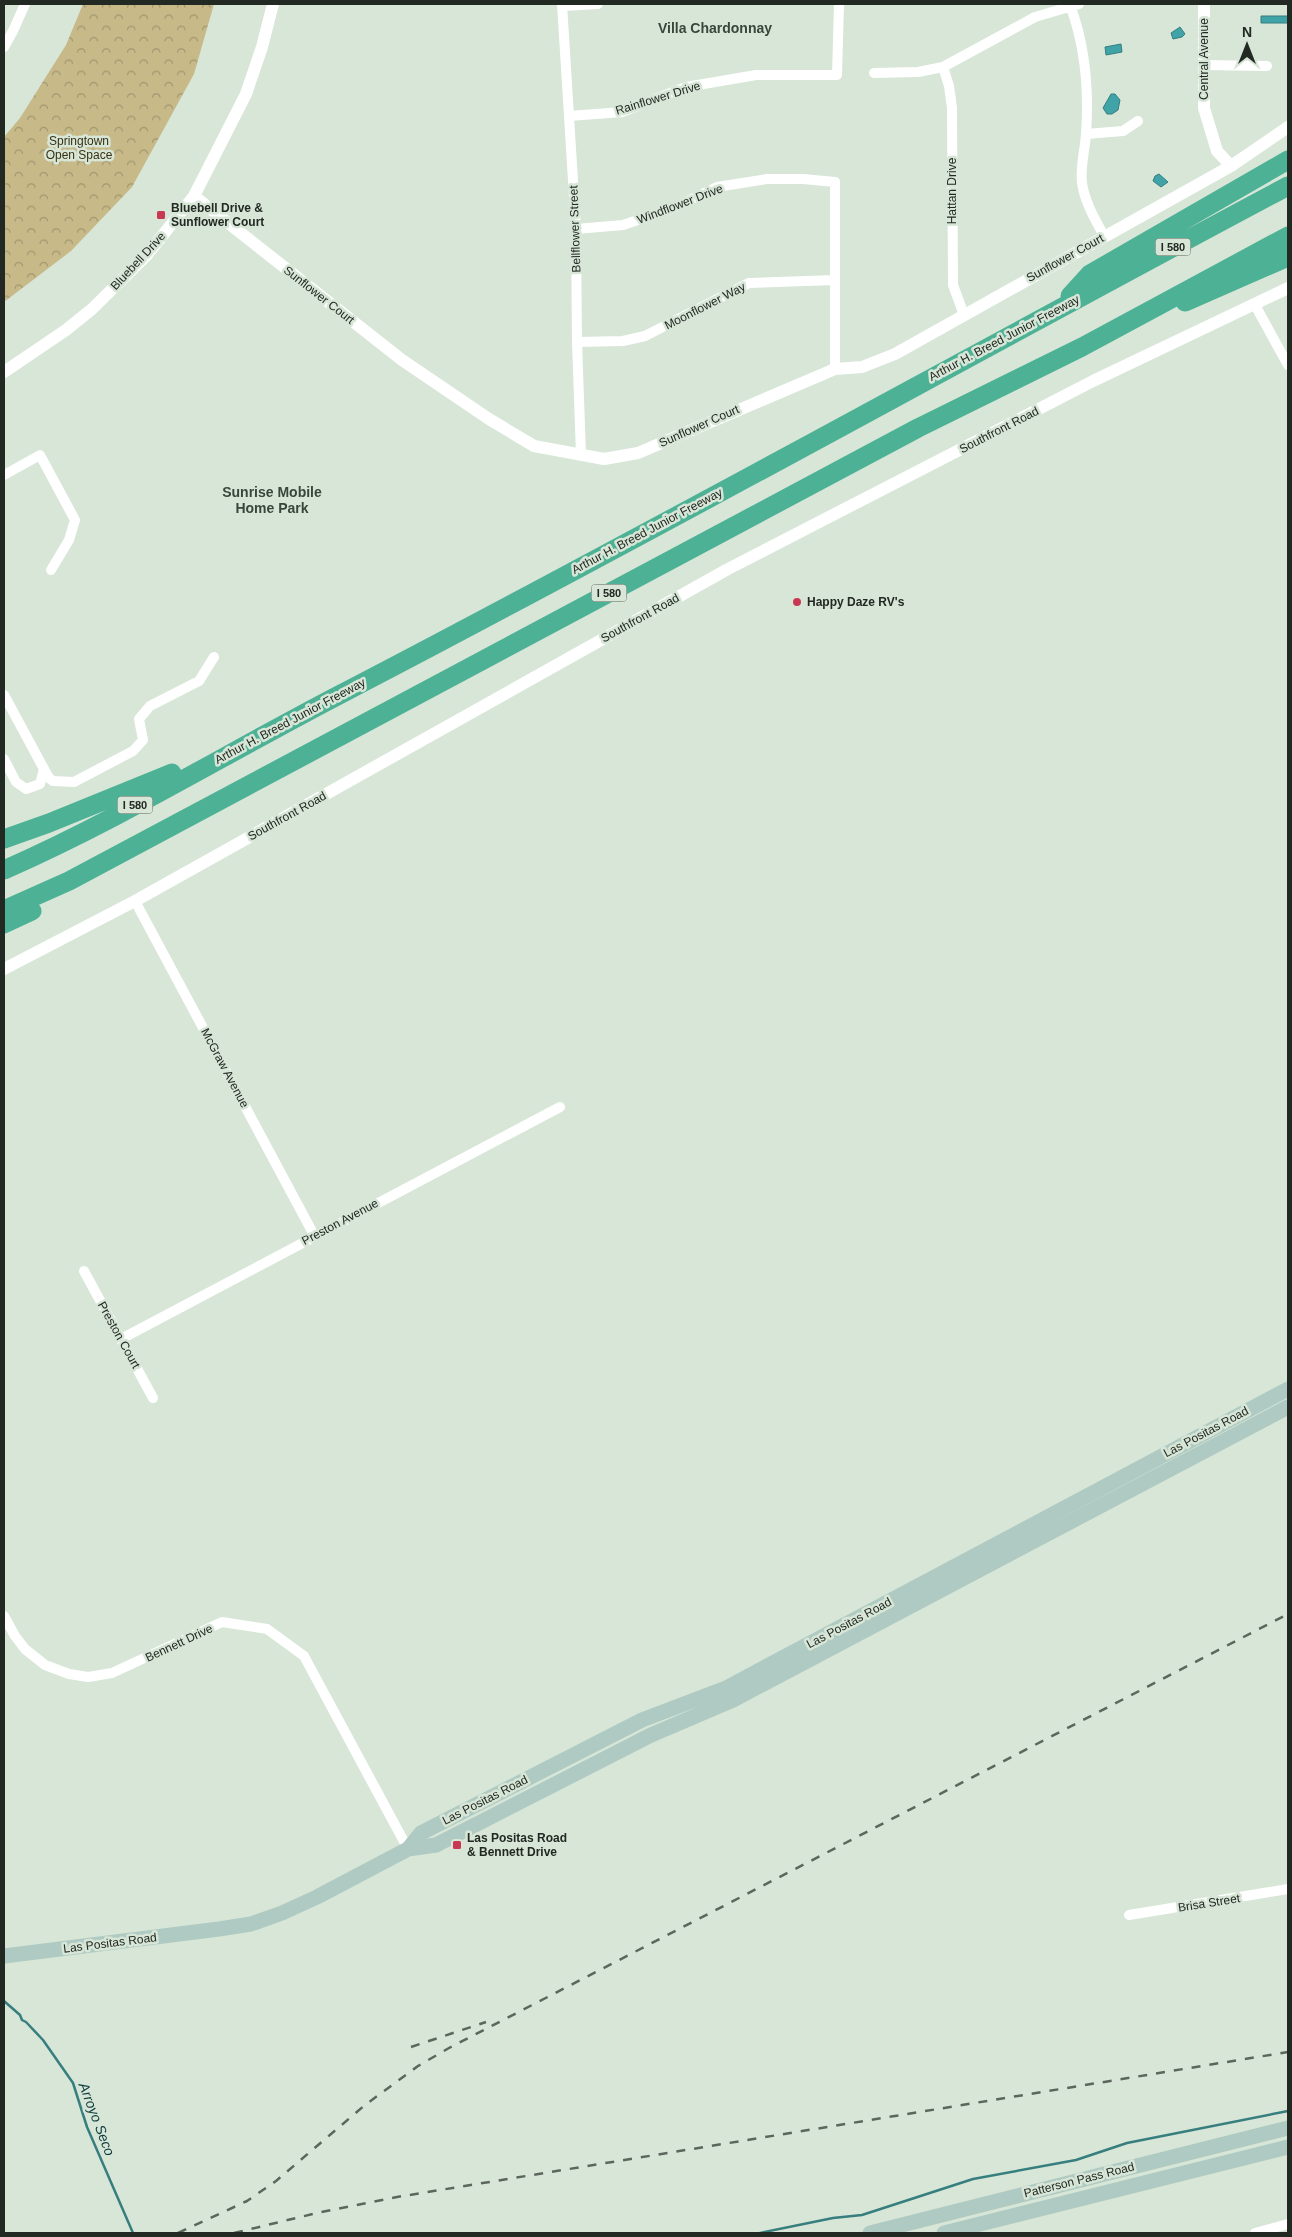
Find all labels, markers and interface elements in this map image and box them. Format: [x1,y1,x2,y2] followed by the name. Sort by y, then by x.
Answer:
[1197,18,1211,100] street label: Central Avenue
[658,20,772,36] district label: Villa Chardonnay
[1222,20,1272,70] north arrow
[1242,24,1252,40] text: N
[614,78,702,118] street label: Rainflower Drive
[46,134,113,162] park label: Springtown Open Space
[945,157,959,224] street label: Hattan Drive
[635,181,725,227] street label: Windflower Drive
[566,184,584,273] street label: Bellflower Street
[171,201,264,229] place label: Bluebell Drive & Sunflower Court
[155,209,167,221] marker: Bluebell Drive & Sunflower Court
[108,229,169,293] street label: Bluebell Drive
[1024,231,1107,285] street label: Sunflower Court
[1156,238,1190,256] road number: I 580
[281,263,358,327] street label: Sunflower Court
[662,280,748,332] street label: Moonflower Way
[926,292,1082,384] street label: Arthur H. Breed Junior Freeway
[657,402,742,450] street label: Sunflower Court
[957,404,1041,456] street label: Southfront Road
[222,484,322,516] district label: Sunrise Mobile Home Park
[569,485,725,577] street label: Arthur H. Breed Junior Freeway
[592,584,626,602] road number: I 580
[598,591,682,645] street label: Southfront Road
[807,595,905,609] place label: Happy Daze RV's
[791,596,803,608] marker: Happy Daze RV's
[212,675,368,767] street label: Arthur H. Breed Junior Freeway
[245,789,329,843] street label: Southfront Road
[118,796,152,814] road number: I 580
[198,1026,252,1110] street label: McGraw Avenue
[299,1196,381,1248] street label: Preston Avenue
[95,1299,143,1371] street label: Preston Court
[1161,1404,1251,1460] street label: Las Positas Road
[804,1595,894,1651] street label: Las Positas Road
[143,1621,215,1665] street label: Bennett Drive
[440,1772,530,1828] street label: Las Positas Road
[467,1831,567,1859] place label: Las Positas Road & Bennett Drive
[451,1839,463,1851] marker: Las Positas Road & Bennett Drive
[1177,1891,1242,1915] street label: Brisa Street
[62,1930,158,1956] street label: Las Positas Road
[75,2079,118,2158] water label: Arroyo Seco
[1022,2159,1136,2201] street label: Patterson Pass Road

